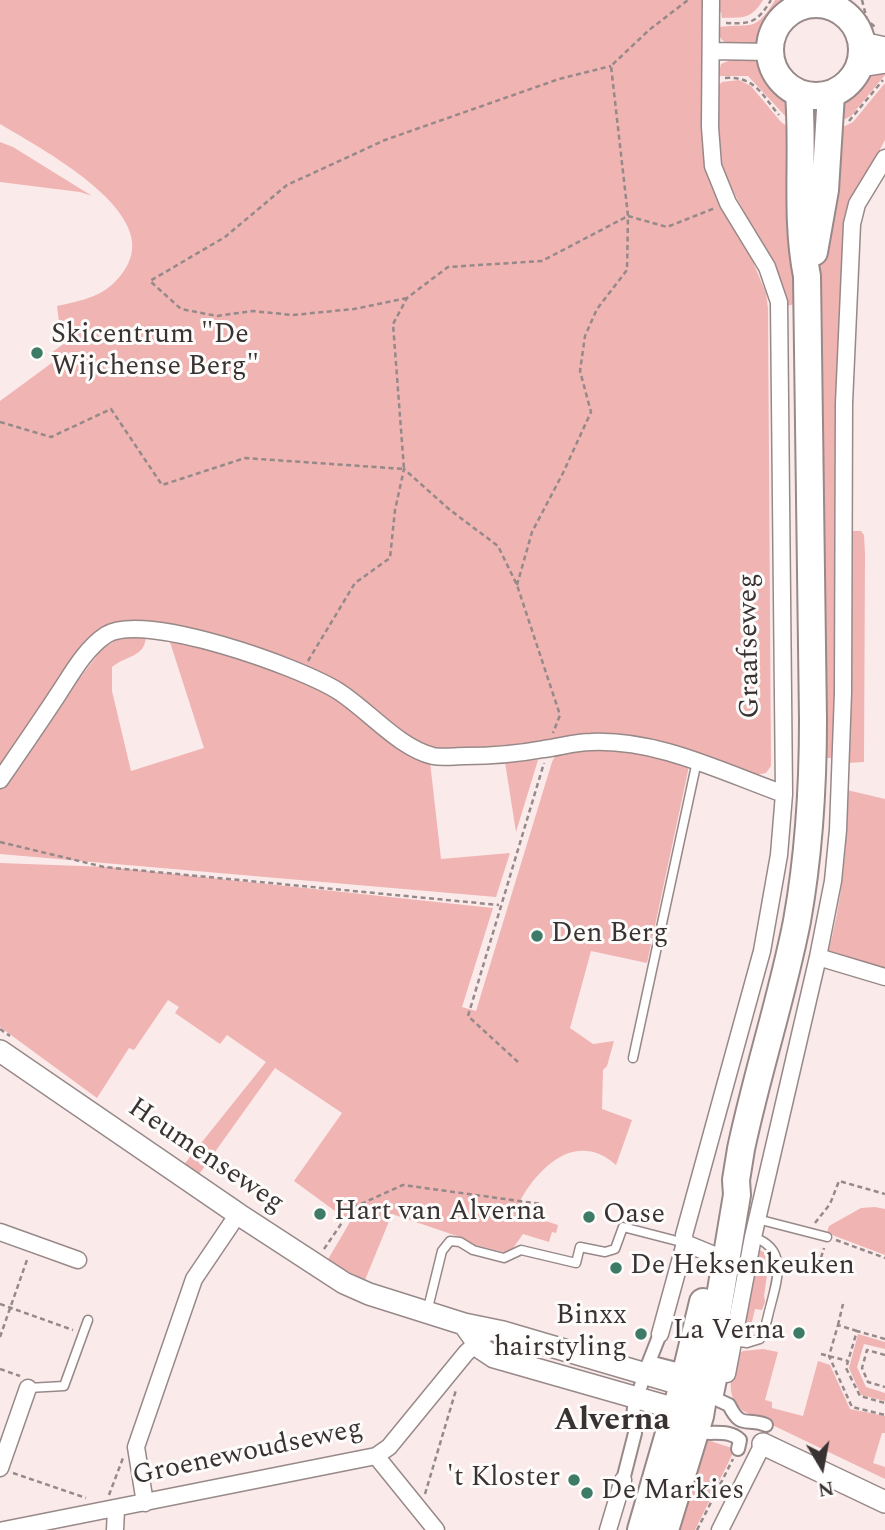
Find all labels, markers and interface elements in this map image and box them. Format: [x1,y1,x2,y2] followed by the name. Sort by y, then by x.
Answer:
[51,320,259,386] place label: Skicentrum "De Wijchense Berg"
[29,345,45,361] marker: Skicentrum "De Wijchense Berg"
[733,573,769,719] street label: Graafseweg
[551,919,668,953] place label: Den Berg
[529,928,545,944] marker: Den Berg
[120,1092,290,1222] street label: Heumenseweg
[334,1197,546,1231] place label: Hart van Alverna
[603,1200,665,1234] place label: Oase
[312,1206,328,1222] marker: Hart van Alverna
[581,1209,597,1225] marker: Oase
[630,1251,855,1285] place label: De Heksenkeuken
[608,1260,624,1276] marker: De Heksenkeuken
[494,1301,627,1367] place label: Binxx hairstyling
[673,1316,785,1350] place label: La Verna
[791,1325,807,1341] marker: La Verna
[633,1326,649,1342] marker: Binxx hairstyling
[554,1404,670,1442] district label: Alverna
[130,1413,366,1495] street label: Groenewoudseweg
[787,1432,857,1502] north arrow
[447,1463,560,1497] place label: 't Kloster
[566,1472,582,1488] marker: 't Kloster
[816,1473,836,1504] text: N
[601,1476,744,1510] place label: De Markies
[579,1485,595,1501] marker: De Markies

